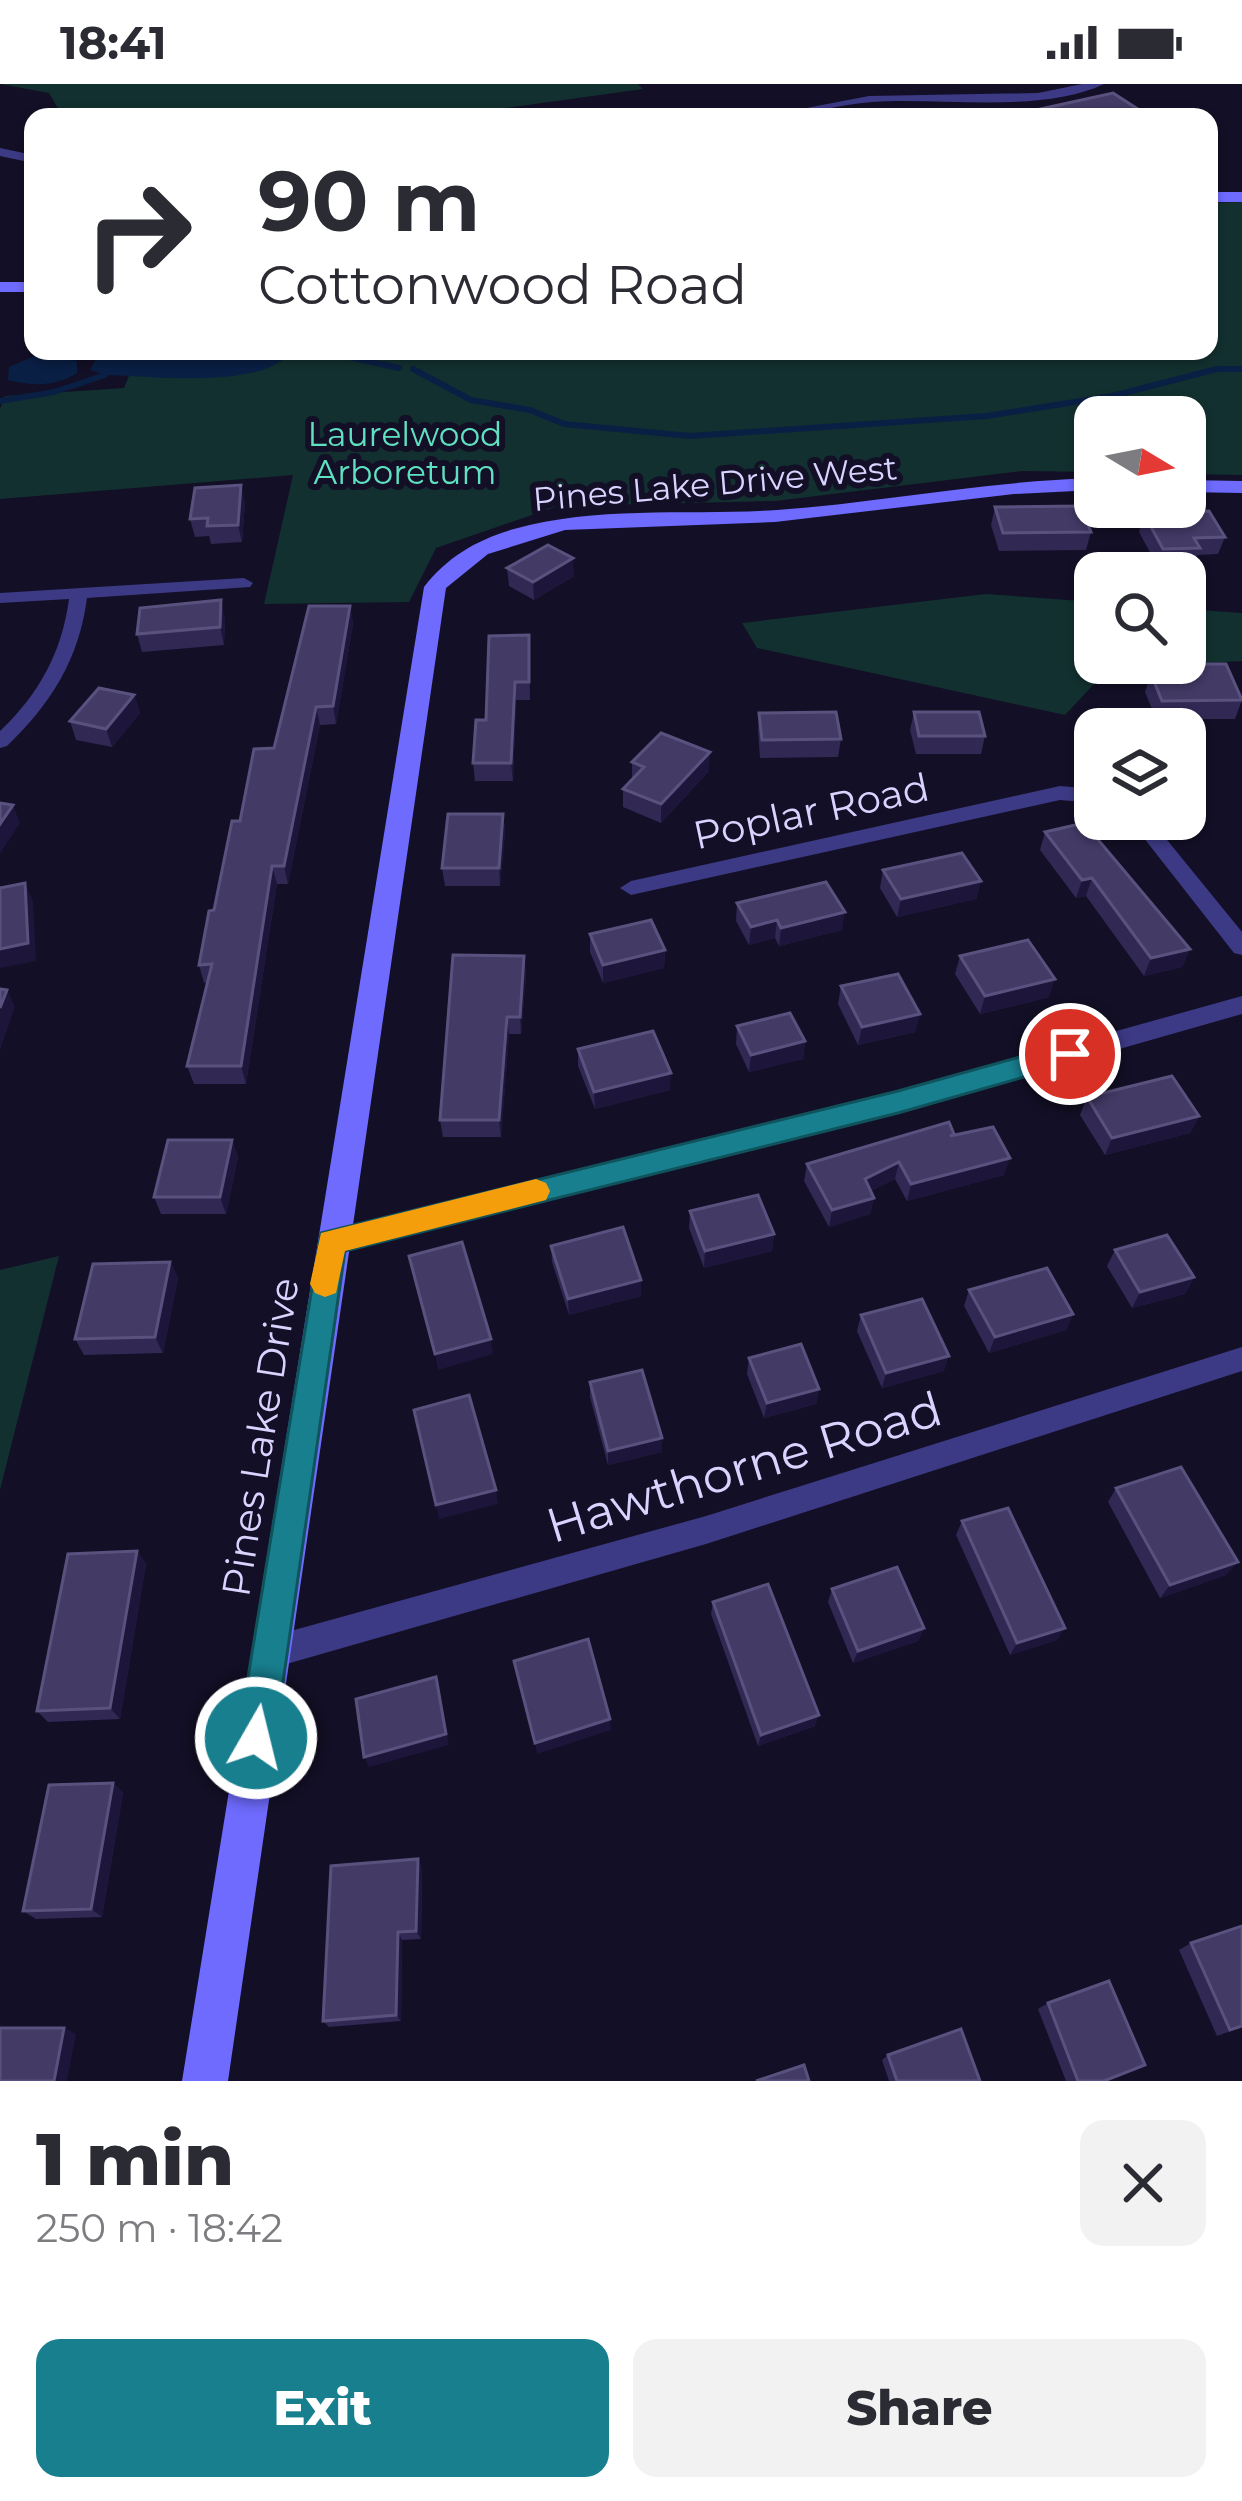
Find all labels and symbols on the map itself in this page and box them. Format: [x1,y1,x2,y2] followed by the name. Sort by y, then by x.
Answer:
[1074,396,1206,528] north arrow
[308,414,502,492] park label: Laurelwood Arboretum
[531,447,899,519] street label: Pines Lake Drive West
[689,763,933,859] street label: Poplar Road
[1019,1003,1121,1105] pin
[211,1274,309,1600] street label: Pines Lake Drive
[540,1379,948,1555] street label: Hawthorne Road
[193,1675,319,1801] position arrow

